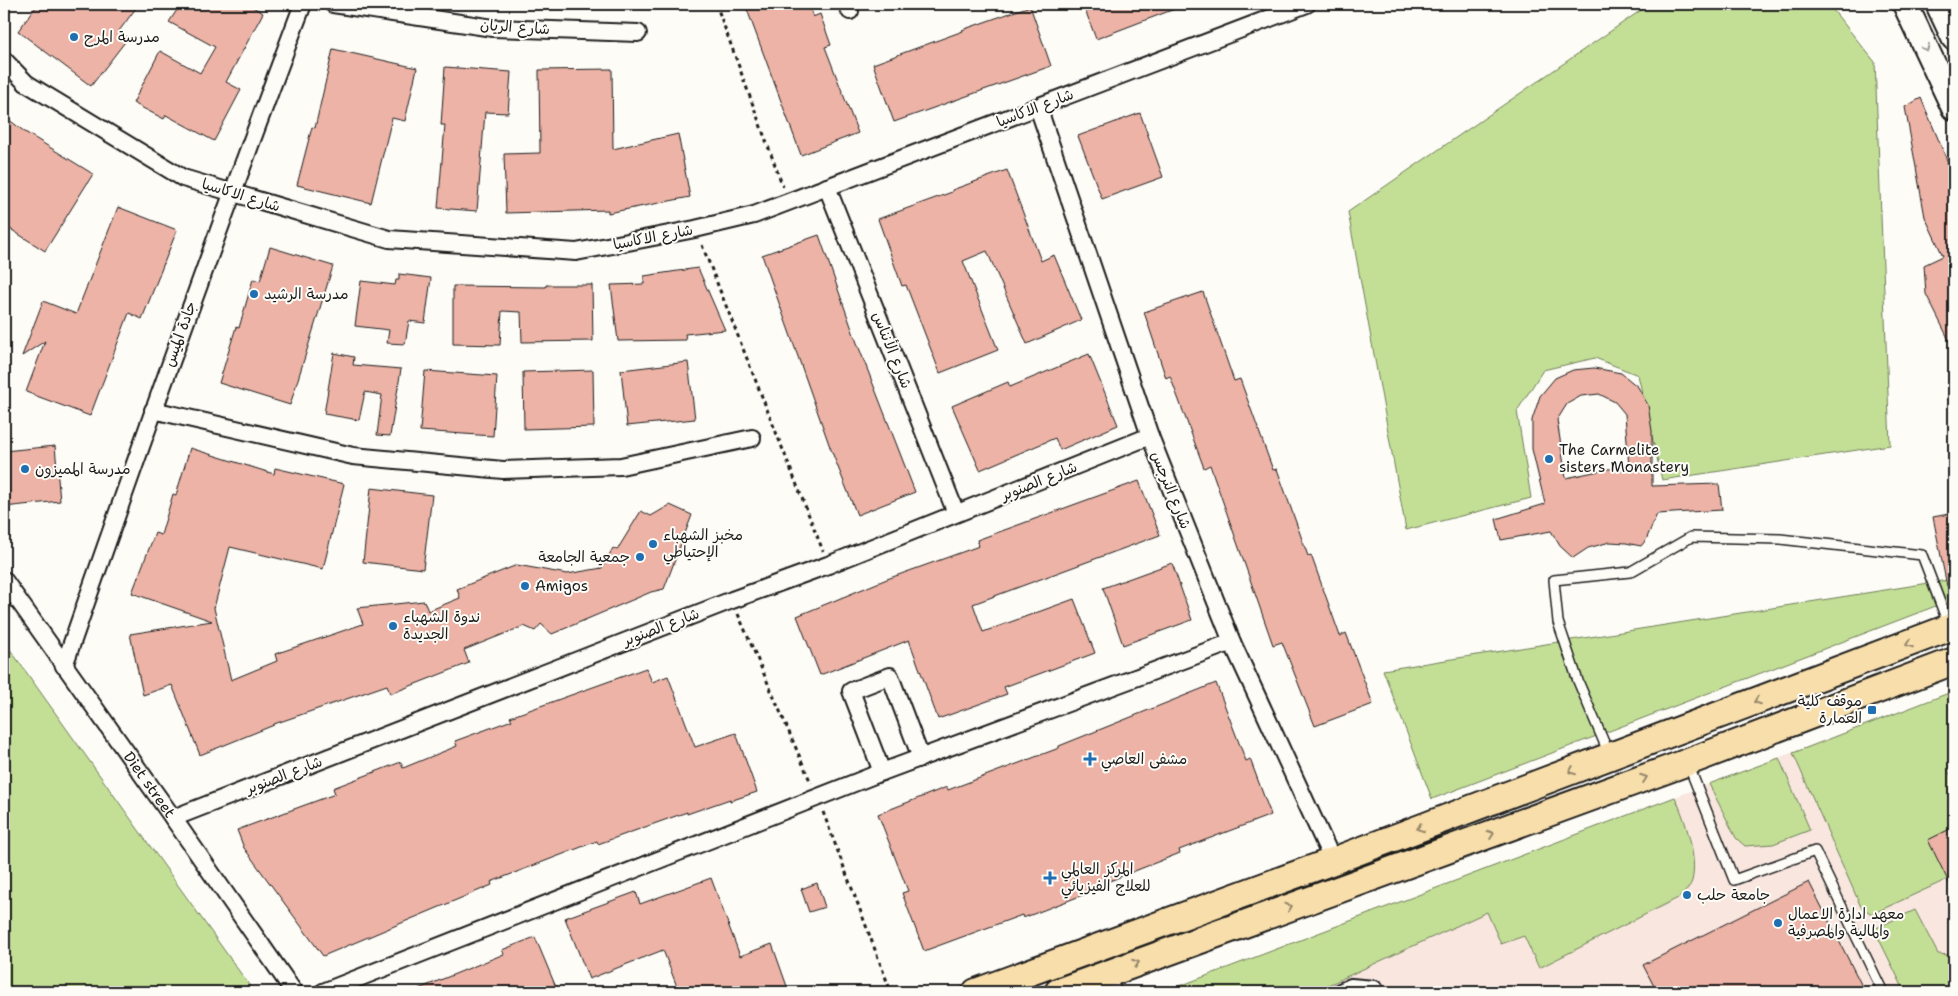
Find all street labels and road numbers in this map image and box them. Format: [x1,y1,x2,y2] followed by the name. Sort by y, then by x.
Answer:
[479,15,551,39] street label: شارع الريان
[994,84,1076,132] street label: شارع الاكاسيا
[199,174,283,216] street label: شارع الاكاسيا
[611,219,695,255] street label: شارع الاكاسيا
[159,299,201,369] street label: جادة الميس
[868,309,916,391] street label: شارع الأنناس
[1146,448,1196,532] street label: شارع النرجس
[997,457,1080,506] street label: شارع الصنوبر
[619,603,702,651] street label: شارع الصنوبر
[119,747,180,822] street label: Diet street
[242,751,325,799] street label: شارع الصنوبر

